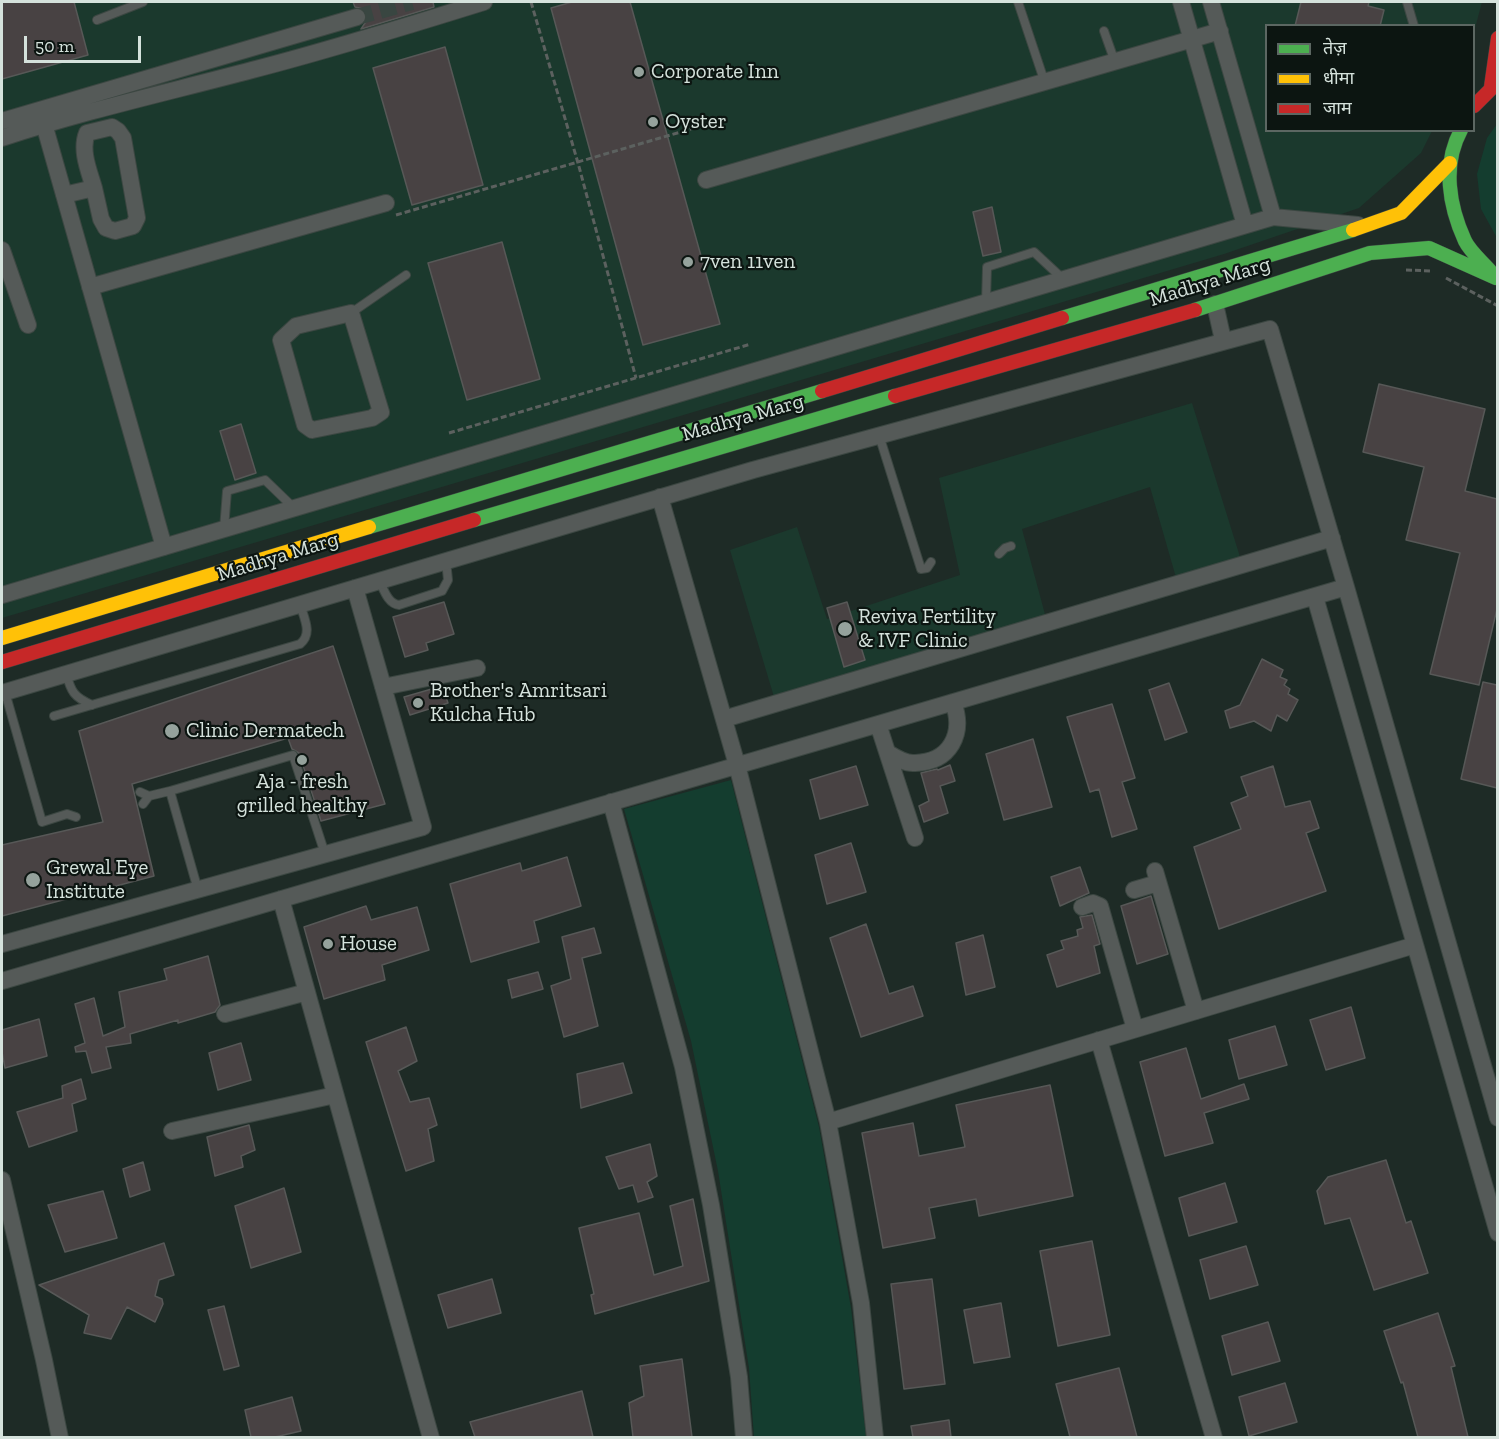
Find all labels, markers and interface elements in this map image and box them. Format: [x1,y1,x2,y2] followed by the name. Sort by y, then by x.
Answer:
[27,24,144,62] scale bar
[1265,24,1475,132] legend
[35,35,74,57] text: 50 m
[1323,37,1347,59] text: तेज़
[651,59,779,85] place label: Corporate Inn
[632,65,646,79] marker: Corporate Inn
[1323,67,1354,89] text: धीमा
[1323,97,1352,119] text: जाम
[665,109,726,135] place label: Oyster
[646,115,660,129] marker: Oyster
[700,249,795,275] place label: 7ven 11ven
[1146,252,1274,312] street label: Madhya Marg
[681,255,695,269] marker: 7ven 11ven
[679,389,807,447] street label: Madhya Marg
[214,527,342,587] street label: Madhya Marg
[858,604,996,654] place label: Reviva Fertility & IVF Clinic
[836,620,854,638] marker: Reviva Fertility & IVF Clinic
[430,678,607,728] place label: Brother's Amritsari Kulcha Hub
[411,696,425,710] marker: Brother's Amritsari Kulcha Hub
[186,718,344,744] place label: Clinic Dermatech
[163,722,181,740] marker: Clinic Dermatech
[295,753,309,767] marker: Aja - fresh grilled healthy
[237,769,367,819] place label: Aja - fresh grilled healthy
[46,855,148,905] place label: Grewal Eye Institute
[24,871,42,889] marker: Grewal Eye Institute
[340,931,397,957] place label: House
[321,937,335,951] marker: House

